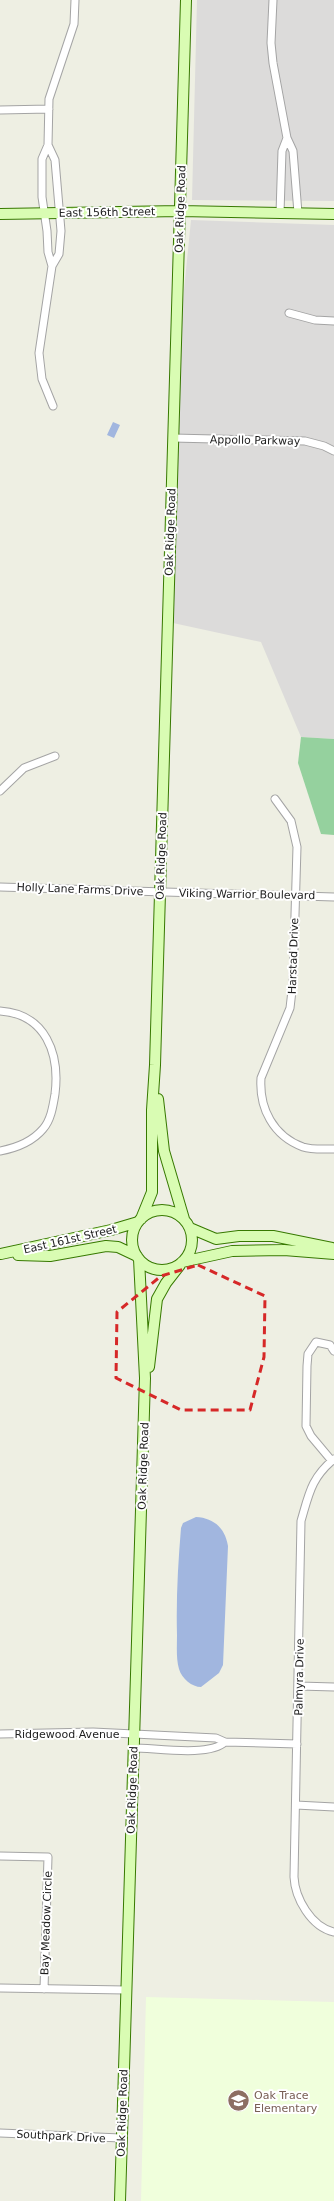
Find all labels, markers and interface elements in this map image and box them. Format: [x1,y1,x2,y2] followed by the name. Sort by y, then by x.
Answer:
[172,165,189,253] street label: Oak Ridge Road
[59,205,156,220] street label: East 156th Street
[210,433,301,448] street label: Appollo Parkway
[162,488,179,576] street label: Oak Ridge Road
[153,812,170,900] street label: Oak Ridge Road
[16,881,144,898] street label: Holly Lane Farms Drive
[179,887,315,902] street label: Viking Warrior Boulevard
[286,918,301,994] street label: Harstad Drive
[22,1222,119,1257] street label: East 161st Street
[135,1422,152,1510] street label: Oak Ridge Road
[292,1638,307,1716] street label: Palmyra Drive
[14,1728,120,1741] street label: Ridgewood Avenue
[124,1746,141,1834] street label: Oak Ridge Road
[38,1870,55,1975] street label: Bay Meadow Circle
[114,2069,131,2157] street label: Oak Ridge Road
[226,2088,252,2114] school or university icon: Oak Trace Elementary
[254,2089,318,2115] place label: Oak Trace Elementary
[16,2128,106,2145] street label: Southpark Drive

